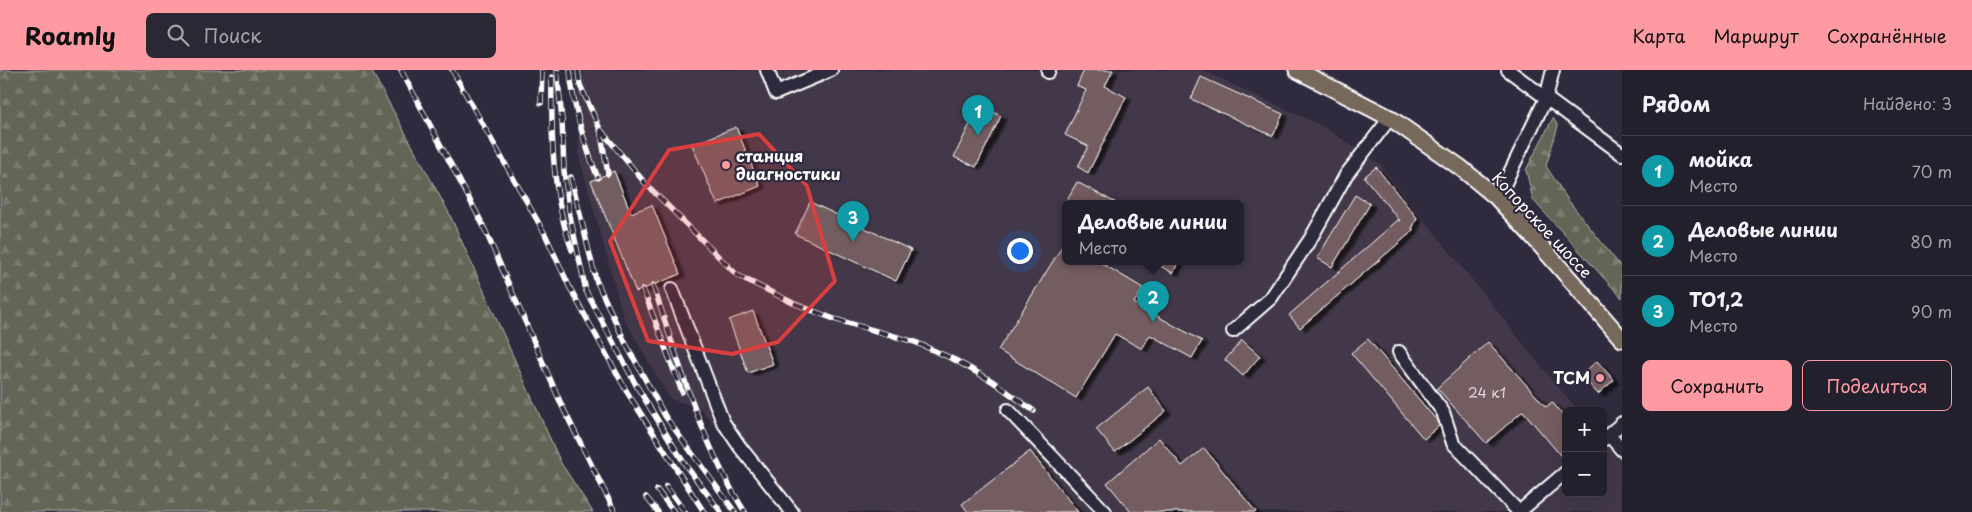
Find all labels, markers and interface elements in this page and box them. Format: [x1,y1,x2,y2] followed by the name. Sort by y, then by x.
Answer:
[146,13,496,58] search box
[25,17,116,53] text: Roamly
[164,21,192,49] icon: search
[204,21,261,49] text: Поиск
[1633,22,1685,49] text: Карта
[1713,22,1799,49] text: Маршрут
[1827,22,1947,49] text: Сохранённые
[1642,87,1710,119] text: Рядом
[1863,91,1952,115] text: Найдено: 3
[962,95,994,136] pin: 1
[736,143,841,185] place label: станция диагностики
[1689,145,1753,173] text: мойка
[720,159,732,171] marker: станция диагностики
[1654,159,1662,183] text: 1
[1912,159,1952,183] text: 70 m
[1487,166,1598,283] street label: Копорское шоссе
[1689,173,1738,197] text: Место
[1062,200,1244,265] popup
[837,201,869,242] pin: 3
[1079,207,1227,235] text: Деловые линии
[1689,215,1838,243] text: Деловые линии
[1652,229,1664,253] text: 2
[1910,229,1952,253] text: 80 m
[1079,235,1127,259] text: Место
[1007,238,1033,264] your location
[1689,243,1738,267] text: Место
[1137,281,1169,322] pin: 2
[1689,285,1743,313] text: ТО1,2
[1653,299,1663,323] text: 3
[1911,299,1952,323] text: 90 m
[1689,313,1738,337] text: Место
[1642,360,1792,411] button: Сохранить
[1802,360,1952,411] button: Поделиться
[1553,365,1590,389] place label: ТСМ
[1594,372,1606,384] marker: ТСМ
[1468,382,1506,403] house number: 24 к1
[1562,407,1607,497] map controls
[1562,407,1607,452] button: +
[1562,452,1607,497] button: −

